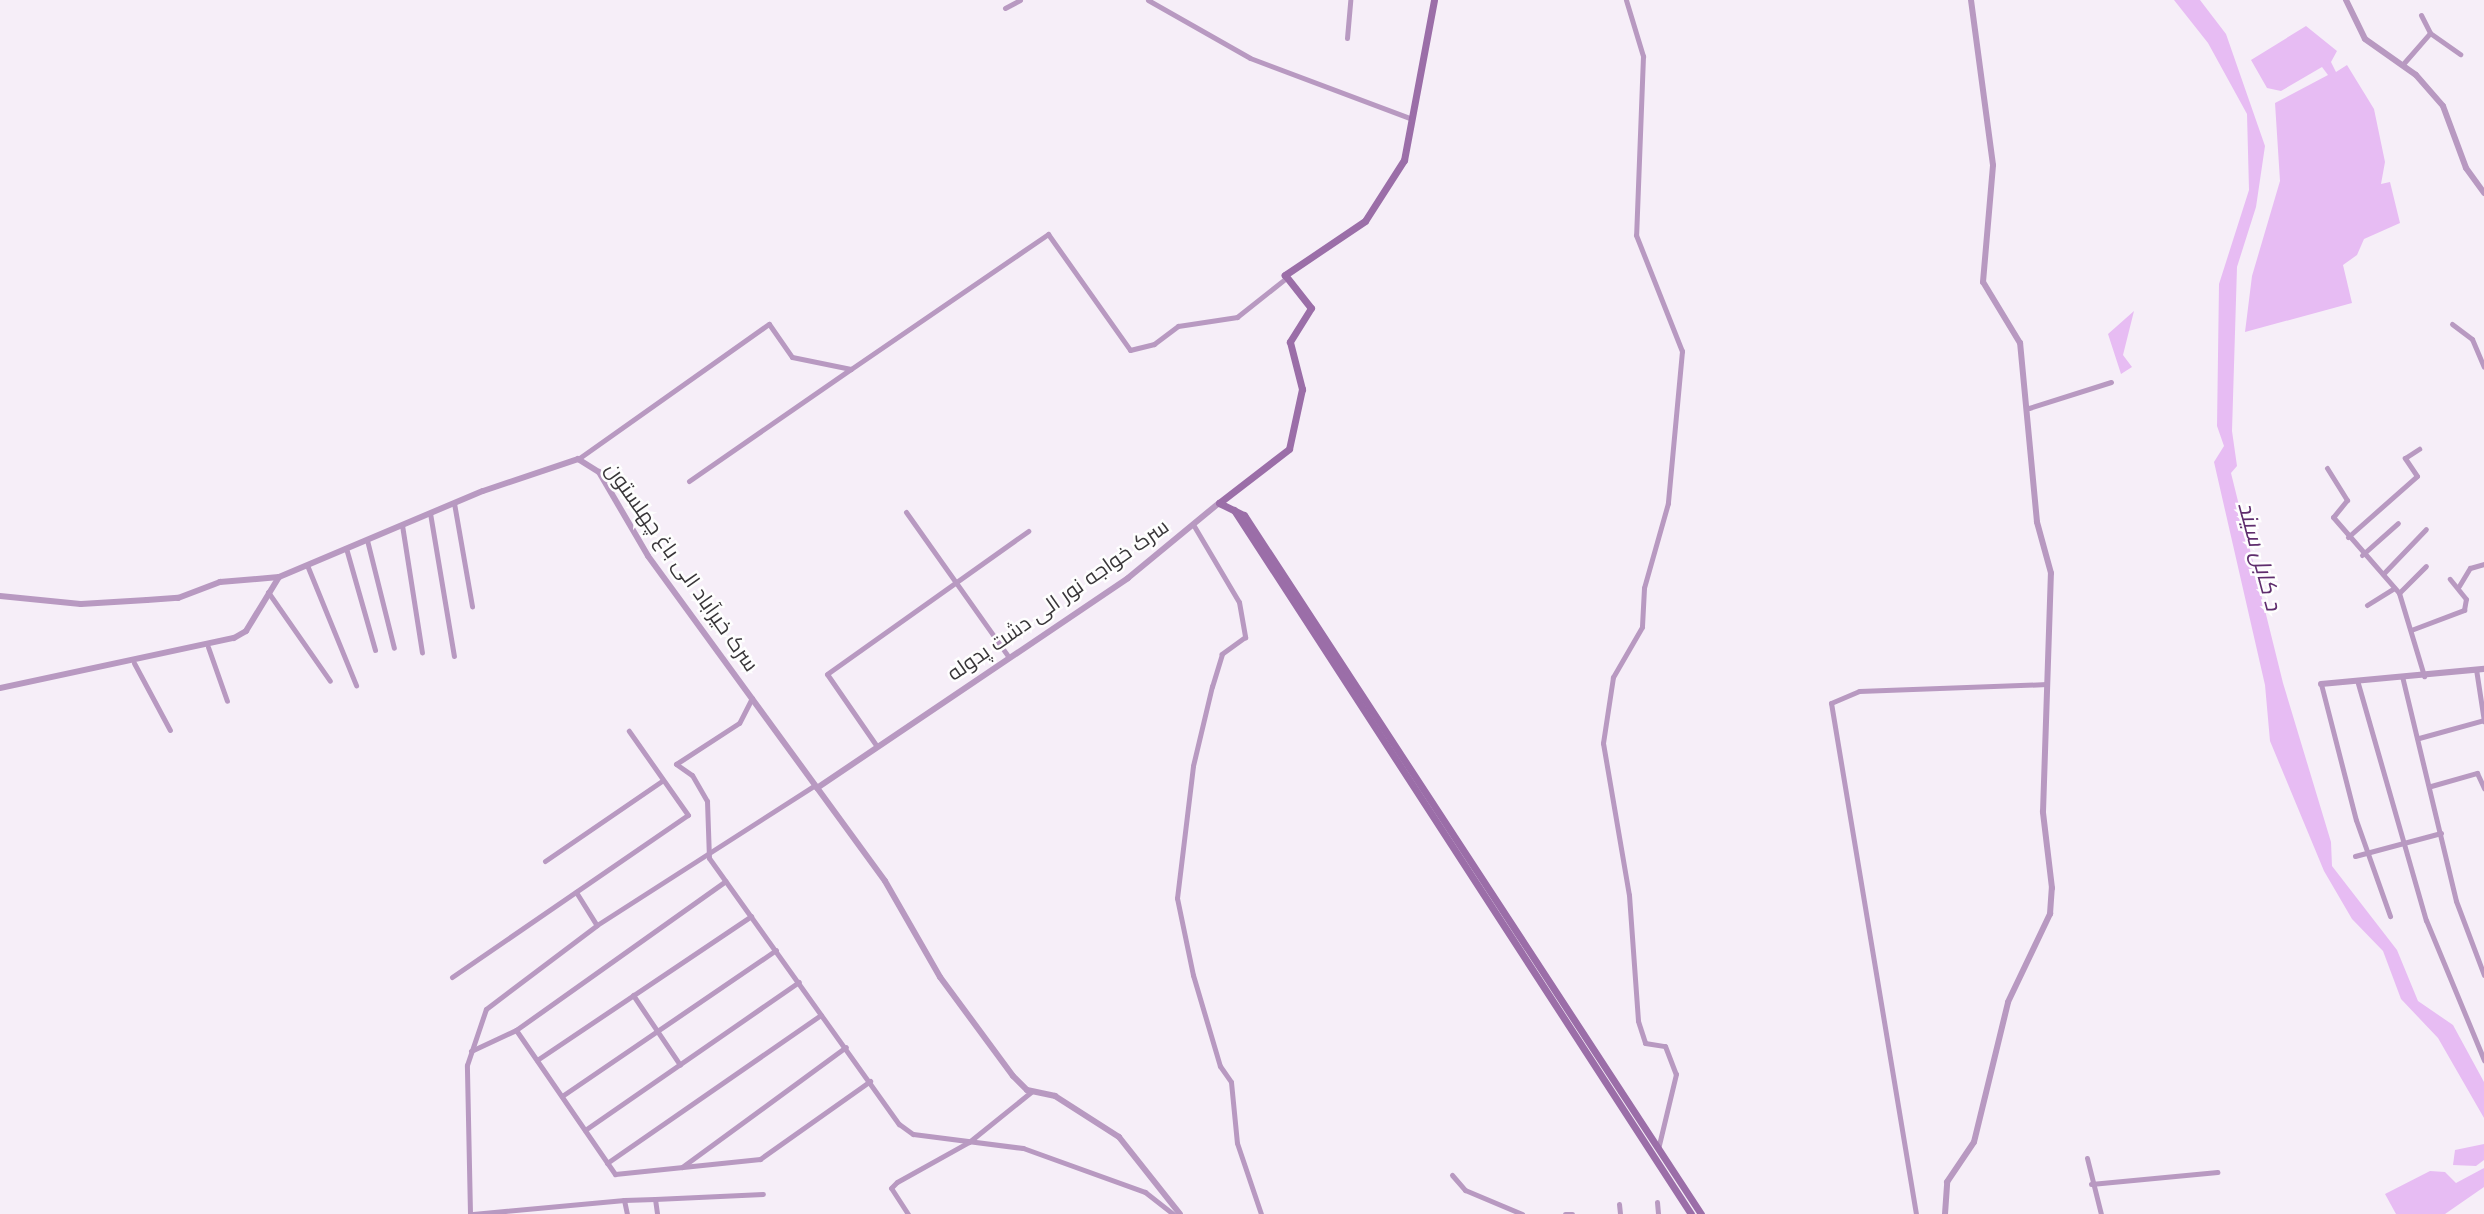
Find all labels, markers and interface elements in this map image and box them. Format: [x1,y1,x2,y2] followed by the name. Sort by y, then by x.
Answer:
[600,458,764,676] street label: سرک خیرآباد الی باغ چهلستون
[2232,499,2288,613] water label: د کابل سيند
[942,514,1174,686] street label: سرک خواجه نور الی دشت پدوله

